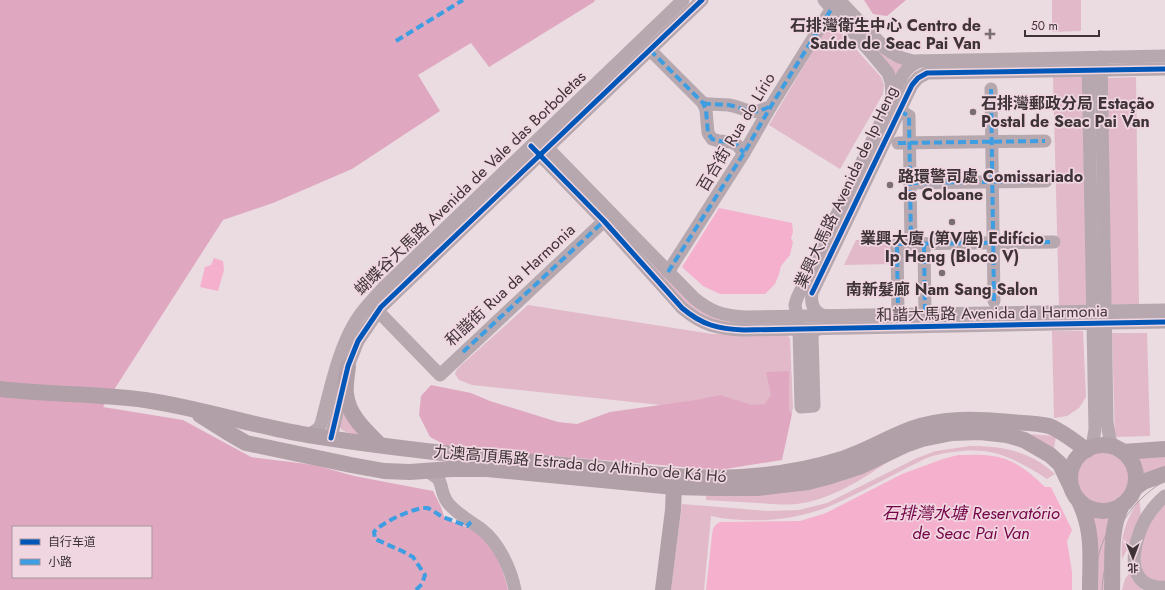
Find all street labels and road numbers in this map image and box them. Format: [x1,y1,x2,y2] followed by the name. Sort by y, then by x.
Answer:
[349,66,591,300] street label: 蝴蝶谷大馬路 Avenida de Vale das Borboletas
[691,68,781,196] street label: 百合街 Rua do Lírio
[789,82,903,292] street label: 業興大馬路 Avenida de Ip Heng
[440,218,580,352] street label: 和諧街 Rua da Harmonia
[876,299,1108,327] street label: 和諧大馬路 Avenida da Harmonia
[433,440,728,488] street label: 九澳高頂馬路 Estrada do Altinho de Ká Hó

